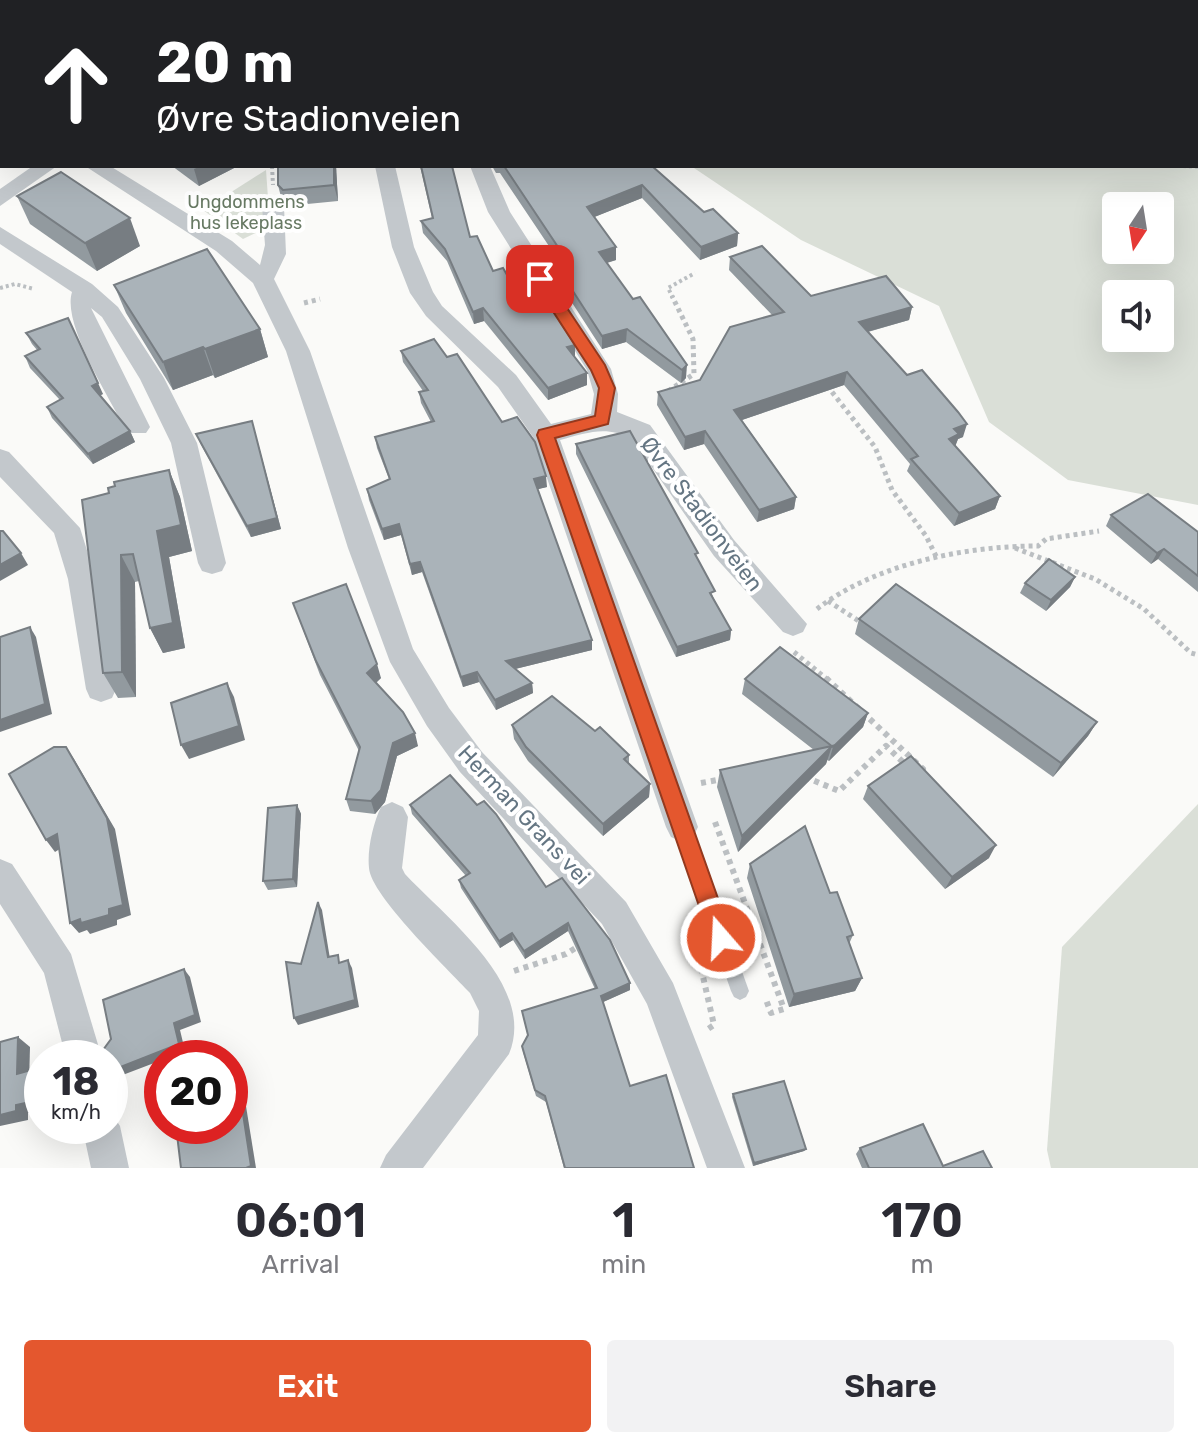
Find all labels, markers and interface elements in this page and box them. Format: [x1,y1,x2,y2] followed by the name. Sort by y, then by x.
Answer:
[156,30,294,96] text: 20 m
[24,32,128,136] icon: ahead
[156,97,461,140] text: Øvre Stadionveien
[187,191,305,234] park label: Ungdommens hus lekeplass
[1102,192,1174,264] north arrow
[1102,192,1174,352] map controls
[506,245,574,313] pin
[518,257,562,301] icon: arrive
[1102,280,1174,352] button: sound
[635,431,769,597] street label: Øvre Stadionveien
[452,740,596,890] street label: Herman Grans vei
[679,896,763,980] position arrow
[144,1040,248,1144] speed limit sign: 20
[53,1058,99,1105] text: 18
[51,1100,101,1124] text: km/h
[235,1192,366,1249] text: 06:01
[612,1192,635,1249] text: 1
[881,1192,963,1249] text: 170
[262,1249,340,1280] text: Arrival
[601,1249,646,1280] text: min
[911,1249,934,1280] text: m
[24,1340,591,1432] button: Exit
[607,1340,1174,1432] button: Share

